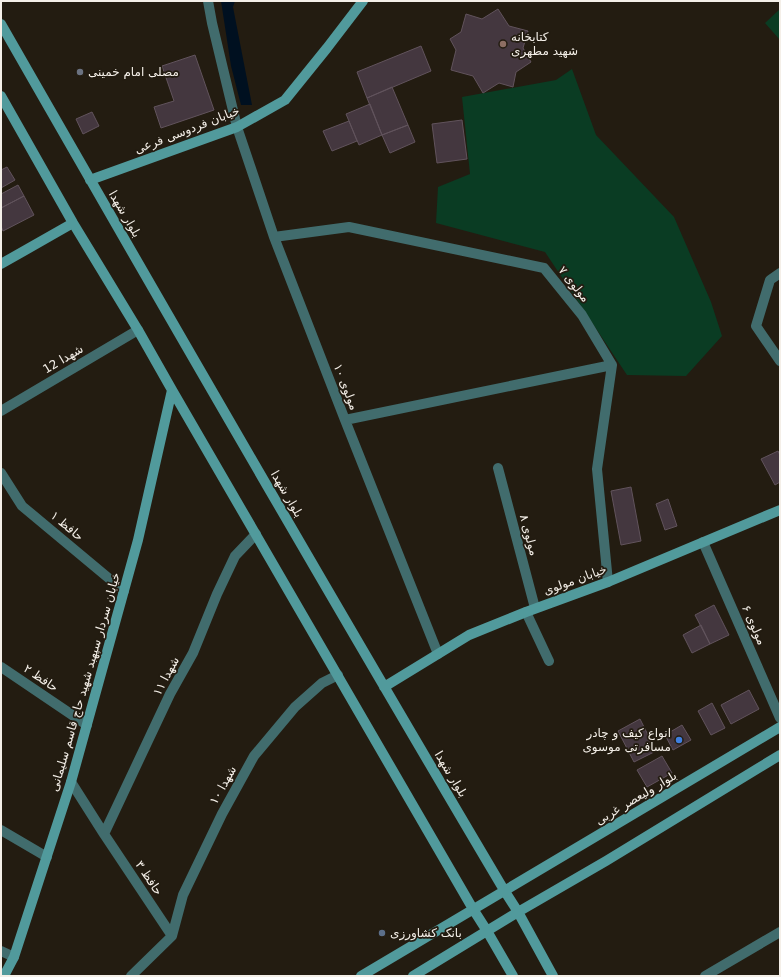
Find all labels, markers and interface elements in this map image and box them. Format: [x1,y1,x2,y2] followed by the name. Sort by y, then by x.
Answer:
[511,30,578,59] place label: کتابخانه شهید مطهری
[498,39,508,49] marker: کتابخانه شهید مطهری
[88,65,179,79] place label: مصلی امام خمینی
[75,67,85,77] marker: مصلی امام خمینی
[133,104,242,157] street label: خیابان فردوسی فرعی
[105,188,144,240] street label: بلوار شهدا
[555,263,593,305] street label: مولوی ۷
[40,342,86,376] street label: شهدا 12
[330,362,361,413] street label: مولوی ۱۰
[267,468,306,520] street label: بلوار شهدا
[48,508,86,544] street label: حافظ ۱
[516,513,541,557] street label: مولوی ۸
[542,562,609,599] street label: خیابان مولوی
[47,571,124,793] street label: خیابان سردار سپهبد شهید حاج قاسم سلیمانی
[738,603,769,648] street label: مولوی ۶
[150,654,182,698] street label: شهدا ۱۱
[21,661,61,695] street label: حافظ ۲
[582,726,671,755] place label: انواع کیف و چادر مسافرتی موسوی
[674,735,684,745] marker: انواع کیف و چادر مسافرتی موسوی
[431,748,470,800] street label: بلوار شهدا
[207,763,239,807] street label: شهدا ۱۰
[593,768,680,829] street label: بلوار ولیعصر غربی
[132,858,166,898] street label: حافظ ۳
[390,926,462,941] place label: بانک کشاورزی
[377,928,387,938] marker: بانک کشاورزی

